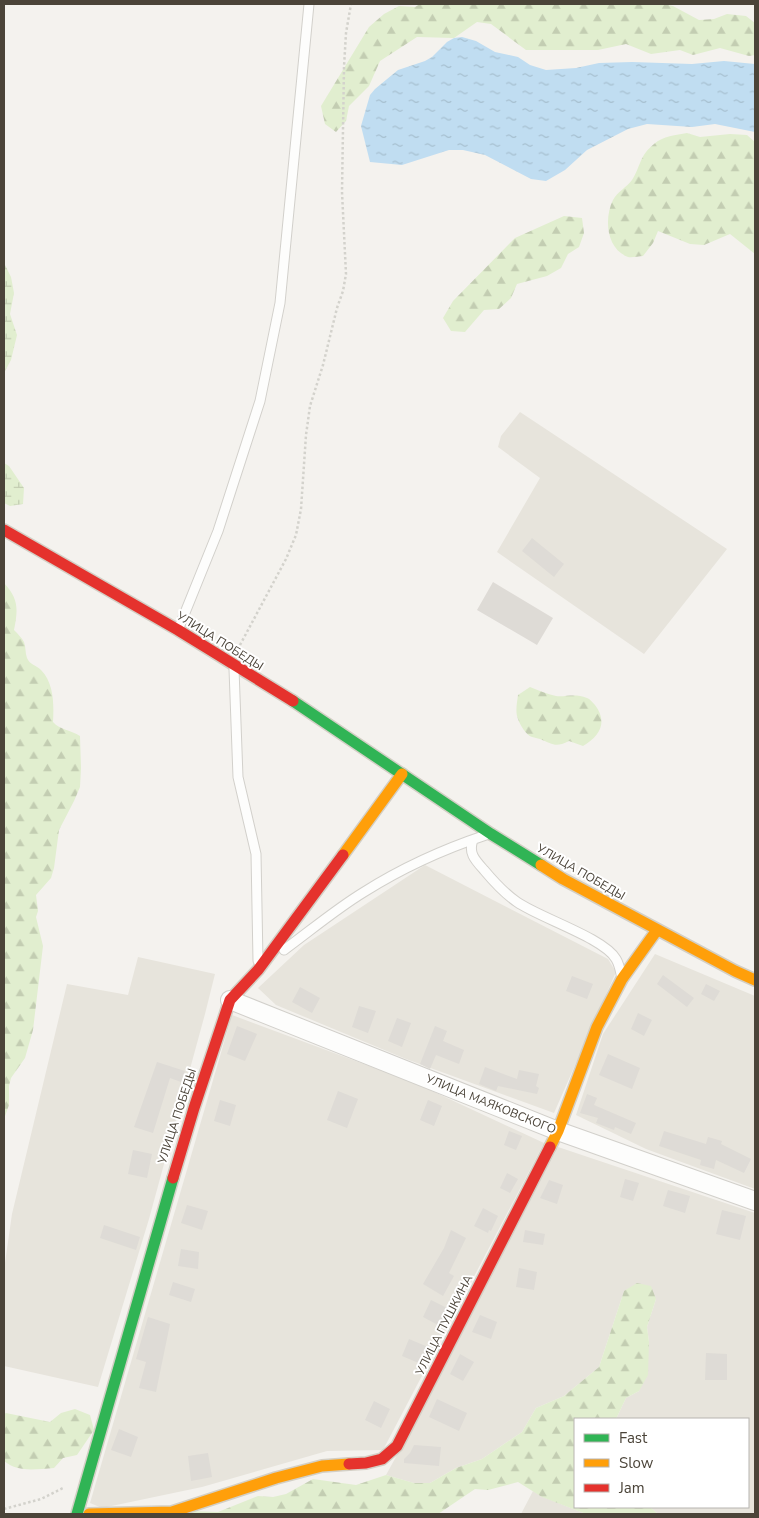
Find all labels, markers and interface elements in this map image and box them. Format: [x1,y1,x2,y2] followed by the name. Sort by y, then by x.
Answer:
[173,607,266,674] street label: УЛИЦА ПОБЕДЫ
[533,840,628,904] street label: УЛИЦА ПОБЕДЫ
[154,1066,200,1167] street label: УЛИЦА ПОБЕДЫ
[422,1070,559,1138] street label: УЛИЦА МАЯКОВСКОГО
[411,1272,476,1379] street label: УЛИЦА ПУШКИНА
[574,1418,749,1508] legend
[619,1428,648,1448] text: Fast
[619,1453,654,1473] text: Slow
[618,1478,645,1498] text: Jam

